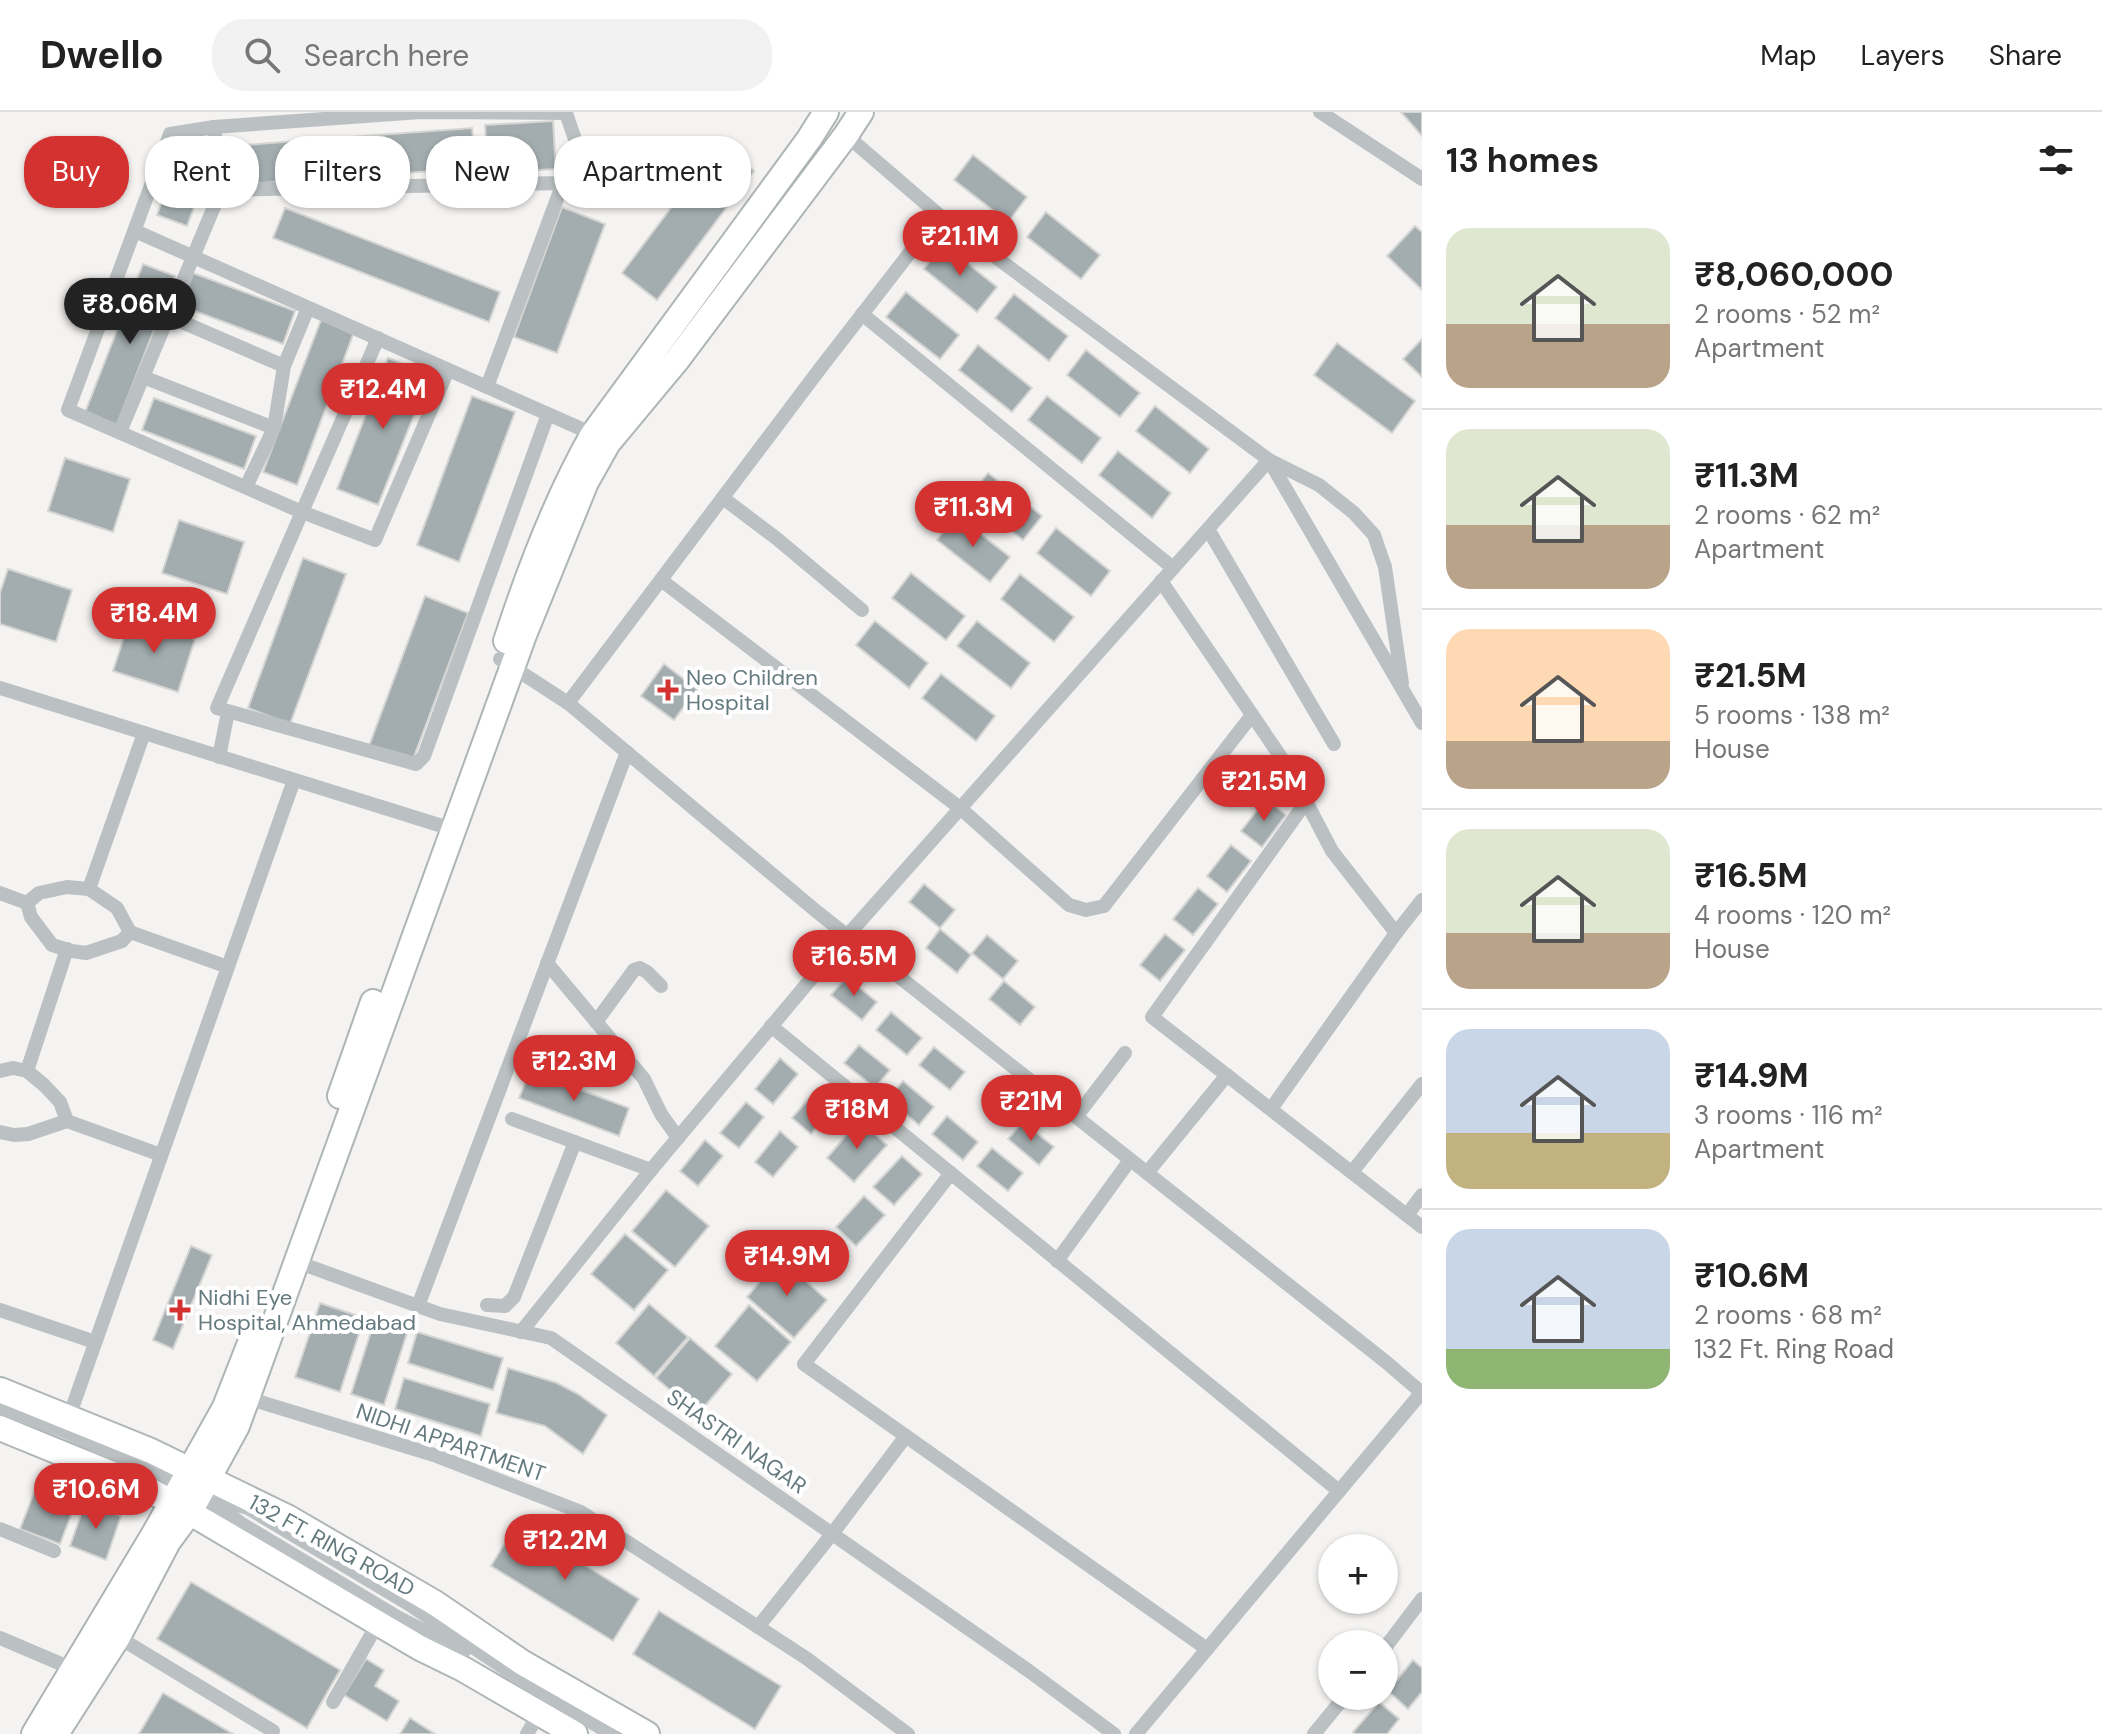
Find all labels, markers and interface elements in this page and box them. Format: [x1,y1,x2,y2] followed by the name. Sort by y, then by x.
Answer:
[212,19,772,91] search box
[40,30,164,80] text: Dwello
[240,33,284,77] icon: search
[304,36,469,75] text: Search here
[1760,37,1817,74] text: Map
[1861,37,1945,74] text: Layers
[1989,37,2062,74] text: Share
[24,136,129,208] chip: Buy
[145,136,259,208] chip: Rent
[275,136,410,208] chip: Filters
[426,136,538,208] chip: New
[554,136,751,208] chip: Apartment
[1446,138,1599,183] text: 13 homes
[2034,138,2078,182] icon: filters
[895,210,1025,278] pin: ₹21.1M
[921,219,999,253] text: ₹21.1M
[1694,252,1893,297] text: ₹8,060,000
[1510,260,1606,356] icon: home
[65,278,195,346] pin: ₹8.06M
[82,287,178,321] text: ₹8.06M
[1694,297,1880,331] text: 2 rooms · 52 m²
[1694,331,1825,365] text: Apartment
[318,363,448,431] pin: ₹12.4M
[340,372,426,406] text: ₹12.4M
[1694,453,1799,498] text: ₹11.3M
[1510,461,1606,557] icon: home
[908,481,1038,549] pin: ₹11.3M
[933,490,1013,524] text: ₹11.3M
[1694,498,1880,532] text: 2 rooms · 62 m²
[1694,532,1825,566] text: Apartment
[89,587,219,655] pin: ₹18.4M
[110,596,198,630] text: ₹18.4M
[1694,653,1807,698] text: ₹21.5M
[1510,661,1606,757] icon: home
[686,663,818,717] place label: Neo Children Hospital
[657,679,679,701] marker: Neo Children Hospital
[1694,698,1890,732] text: 5 rooms · 138 m²
[1694,732,1770,766] text: House
[1199,755,1329,823] pin: ₹21.5M
[1221,764,1307,798] text: ₹21.5M
[1694,853,1808,898] text: ₹16.5M
[1510,861,1606,957] icon: home
[1694,898,1891,932] text: 4 rooms · 120 m²
[789,930,919,998] pin: ₹16.5M
[1694,932,1770,966] text: House
[811,939,897,973] text: ₹16.5M
[509,1035,639,1103] pin: ₹12.3M
[531,1044,617,1078] text: ₹12.3M
[1694,1053,1809,1098] text: ₹14.9M
[1510,1061,1606,1157] icon: home
[984,1075,1078,1143] pin: ₹21M
[810,1083,904,1151] pin: ₹18M
[999,1084,1063,1118] text: ₹21M
[825,1092,889,1126] text: ₹18M
[1694,1098,1883,1132] text: 3 rooms · 116 m²
[1694,1132,1825,1166] text: Apartment
[722,1230,852,1298] pin: ₹14.9M
[743,1239,831,1273] text: ₹14.9M
[1694,1253,1809,1298] text: ₹10.6M
[1510,1261,1606,1357] icon: home
[198,1283,416,1337] place label: Nidhi Eye Hospital, Ahmedabad
[1694,1298,1882,1332] text: 2 rooms · 68 m²
[169,1299,191,1321] marker: Nidhi Eye Hospital, Ahmedabad
[1694,1332,1894,1366] text: 132 Ft. Ring Road
[661,1382,812,1500] street label: SHASTRI NAGAR
[352,1397,549,1488] street label: NIDHI APPARTMENT
[31,1463,161,1531] pin: ₹10.6M
[52,1472,140,1506] text: ₹10.6M
[244,1488,420,1603] street label: 132 FT. RING ROAD
[500,1514,630,1582] pin: ₹12.2M
[522,1523,608,1557] text: ₹12.2M
[1318,1534,1398,1710] map controls
[1318,1534,1398,1614] button: +
[1318,1630,1398,1710] button: −

